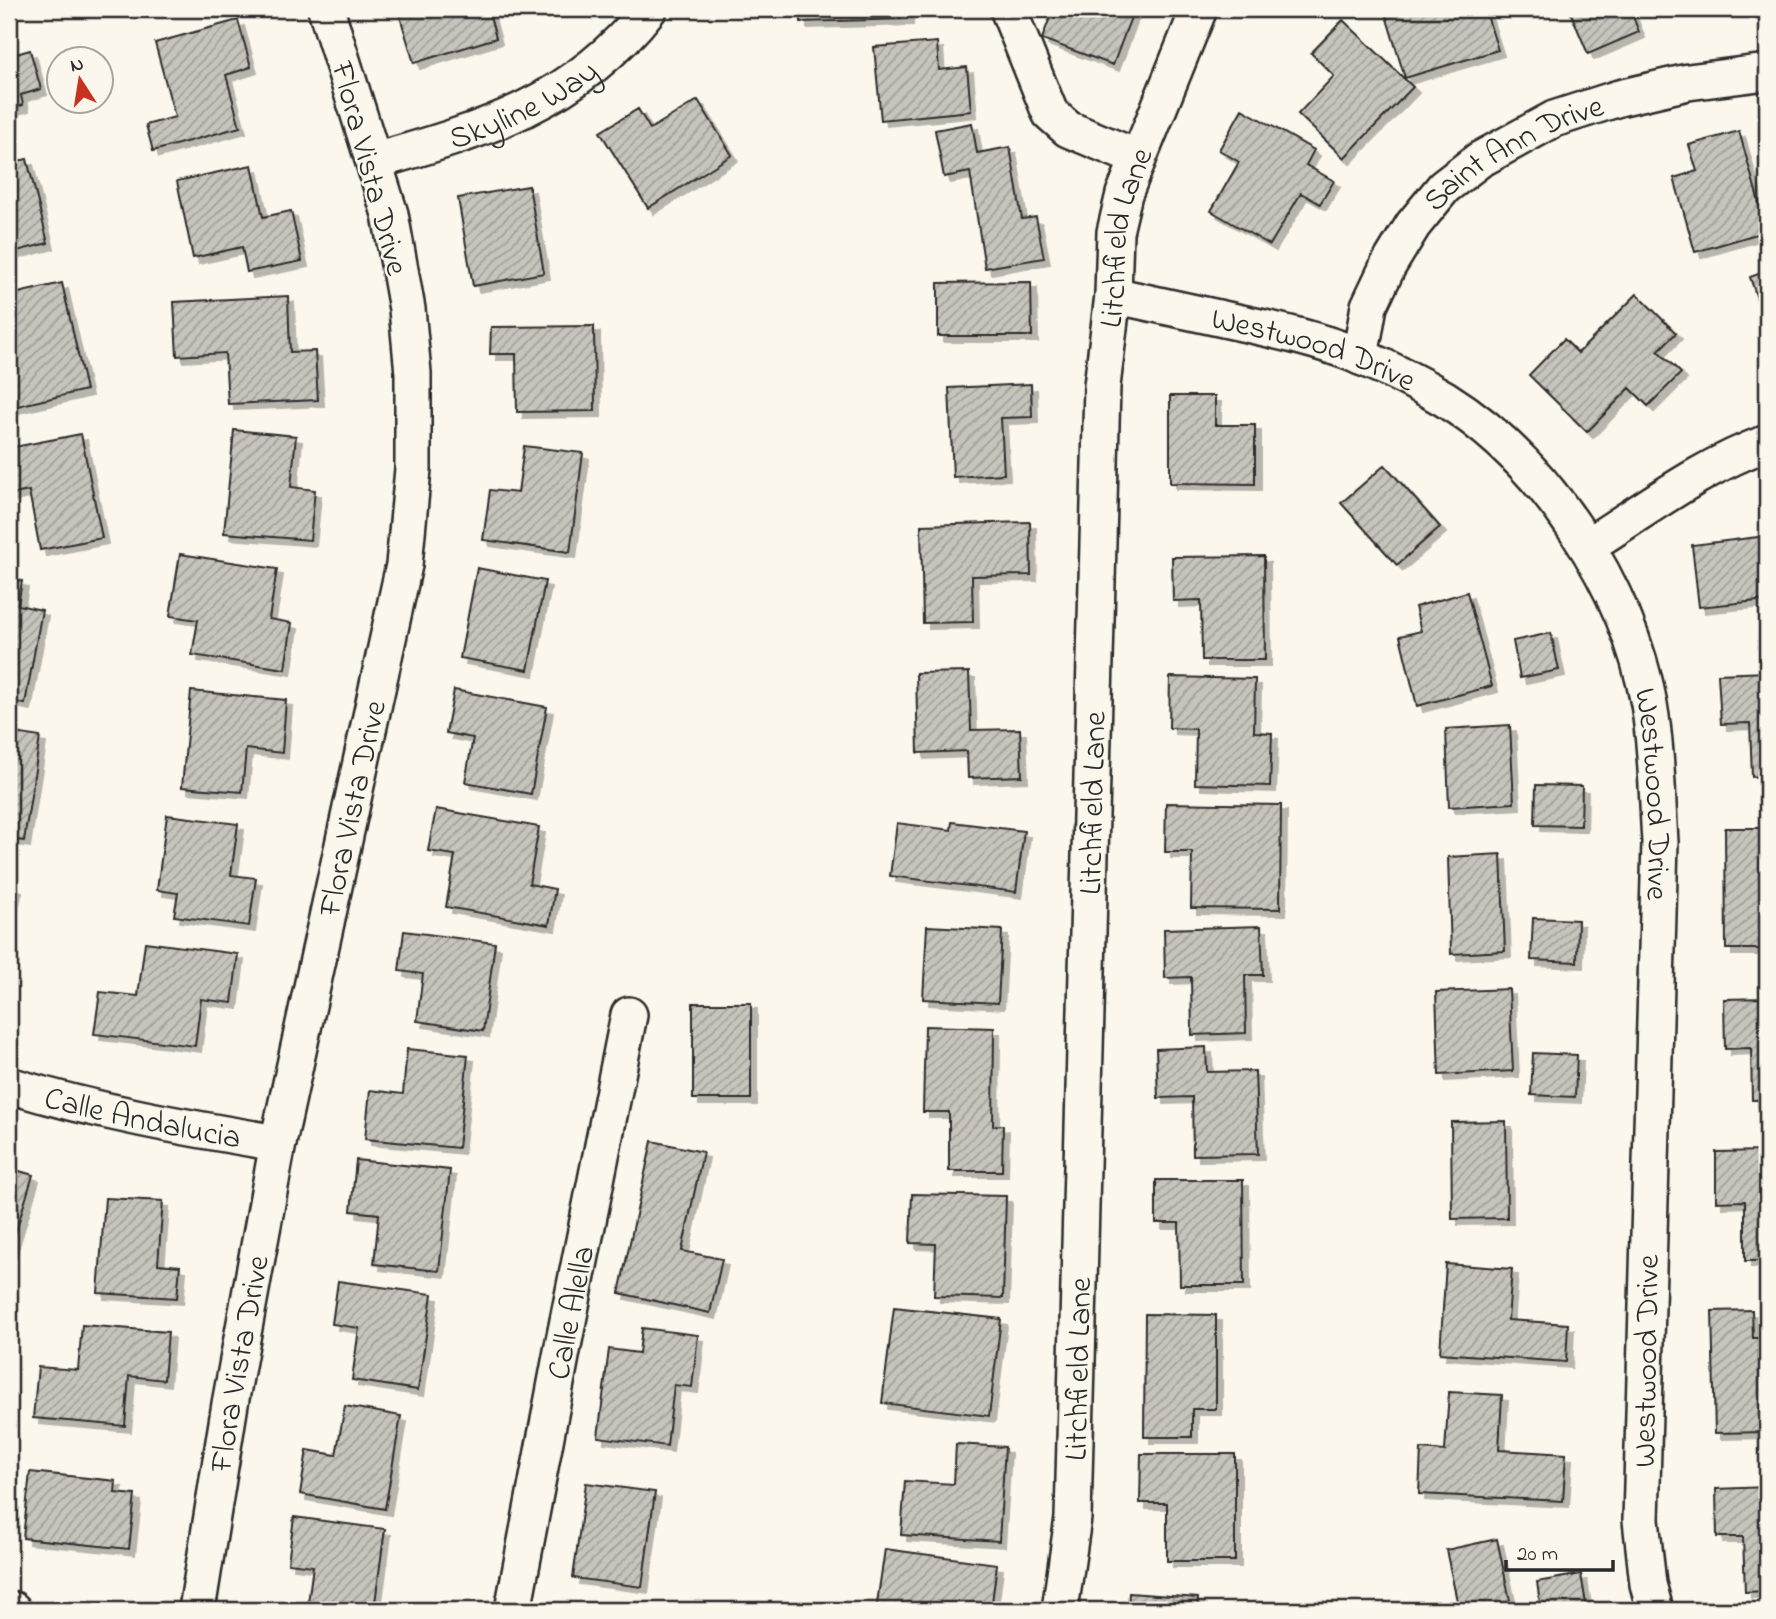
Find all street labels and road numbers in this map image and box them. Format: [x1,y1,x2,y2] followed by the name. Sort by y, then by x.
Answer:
[444,50,610,164] street label: Skyline Way
[316,56,419,282] street label: Flora Vista Drive
[1413,84,1611,223] street label: Saint Ann Drive
[1089,141,1168,331] street label: Litchfield Lane
[1206,297,1424,406] street label: Westwood Drive
[1620,685,1680,902] street label: Westwood Drive
[308,696,401,922] street label: Flora Vista Drive
[1069,710,1121,896] street label: Litchfield Lane
[39,1076,244,1163] street label: Calle Andalucia
[537,1242,609,1384] street label: Calle Alella
[199,1251,284,1477] street label: Flora Vista Drive
[1623,1254,1674,1468] street label: Westwood Drive
[1054,1276,1106,1461] street label: Litchfield Lane

